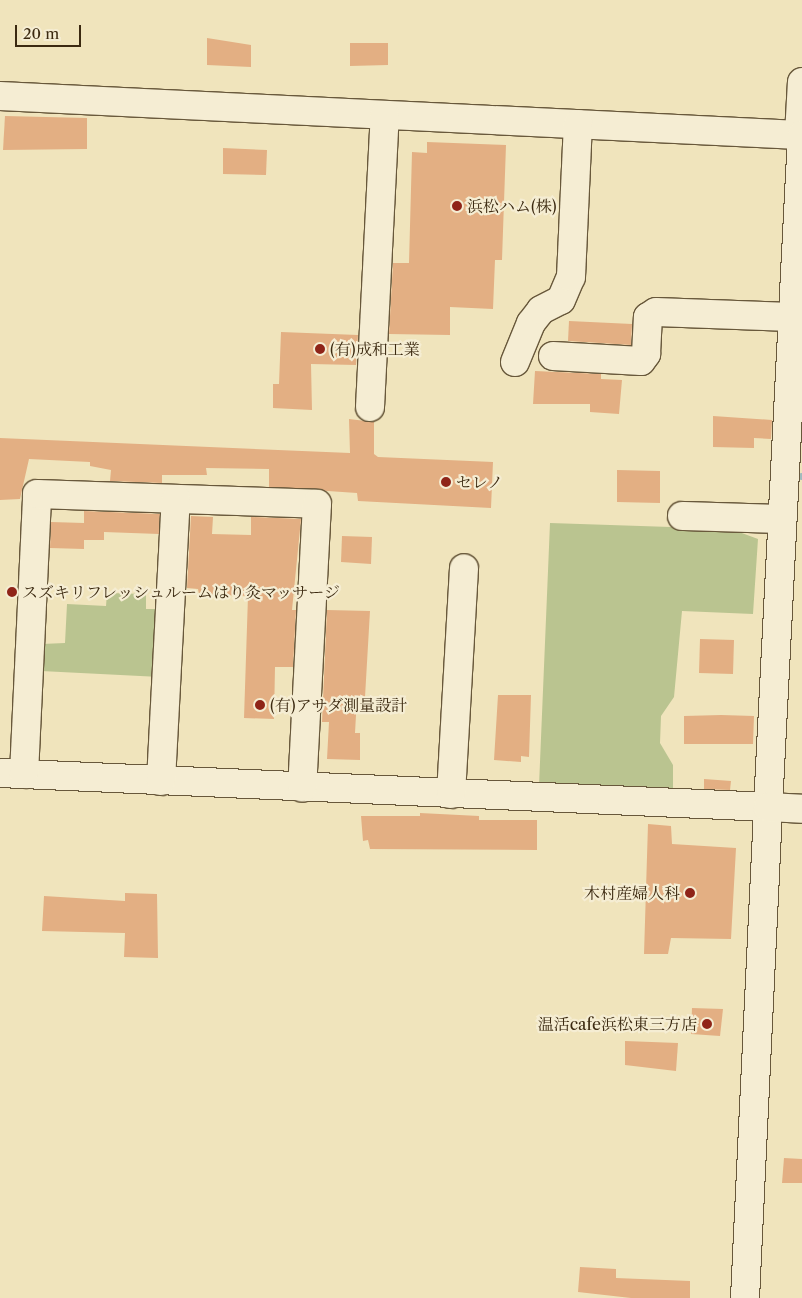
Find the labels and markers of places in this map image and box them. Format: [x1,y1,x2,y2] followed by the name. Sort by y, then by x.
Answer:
[467,196,557,216] place label: 浜松ハム(株)
[451,200,463,212] marker: 浜松ハム(株)
[330,339,420,359] place label: (有)成和工業
[314,343,326,355] marker: (有)成和工業
[456,472,504,492] place label: セレノ
[440,476,452,488] marker: セレノ
[22,582,342,602] place label: スズキリフレッシュルームはり灸マッサージ
[6,586,18,598] marker: スズキリフレッシュルームはり灸マッサージ
[270,695,408,715] place label: (有)アサダ測量設計
[254,699,266,711] marker: (有)アサダ測量設計
[584,883,680,903] place label: 木村産婦人科
[684,887,696,899] marker: 木村産婦人科
[538,1014,697,1034] place label: 温活cafe浜松東三方店
[701,1018,713,1030] marker: 温活cafe浜松東三方店

